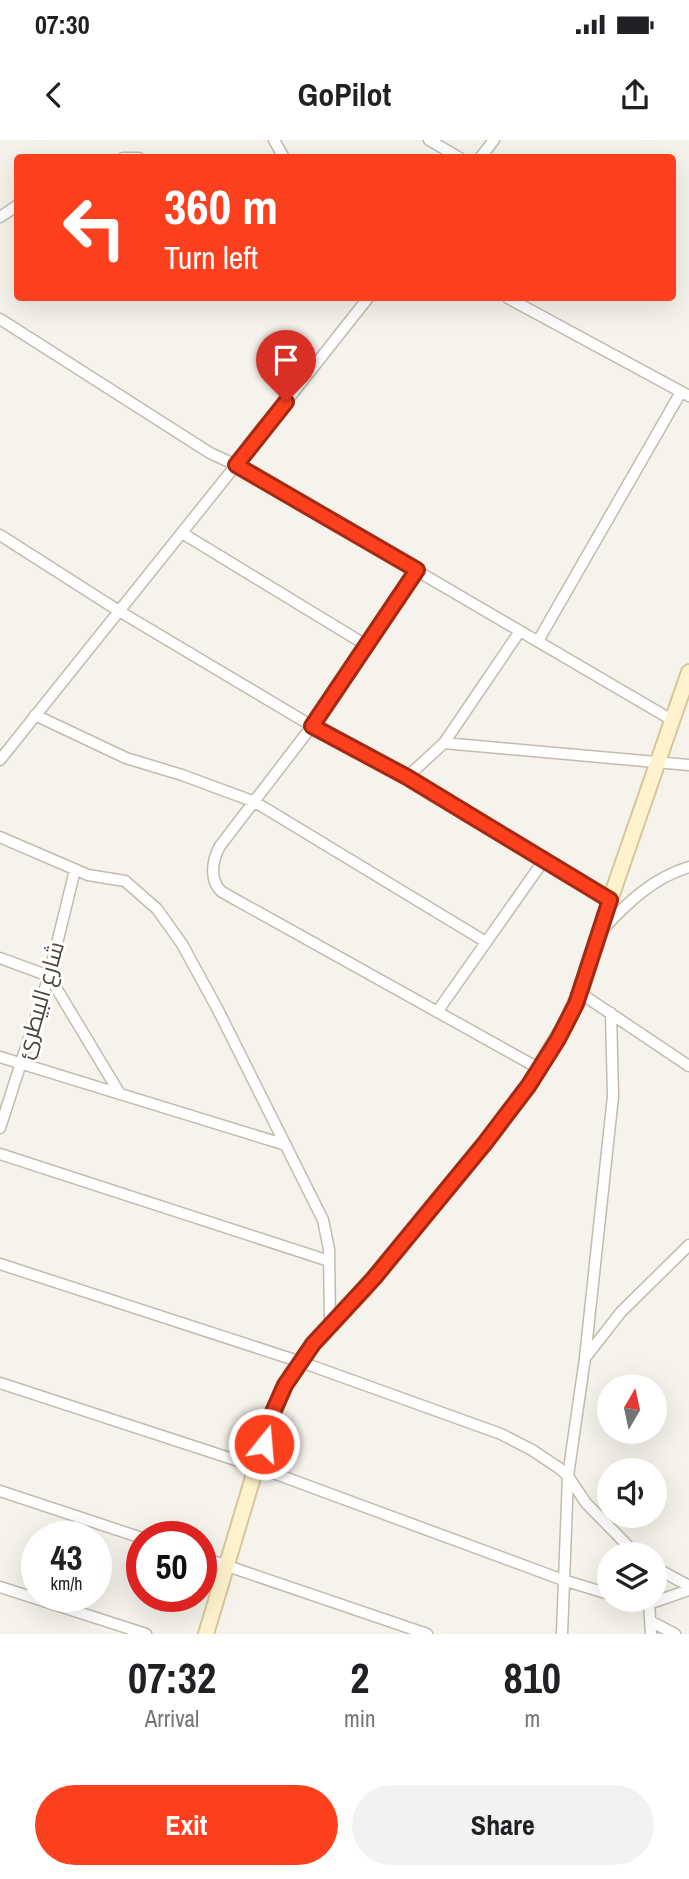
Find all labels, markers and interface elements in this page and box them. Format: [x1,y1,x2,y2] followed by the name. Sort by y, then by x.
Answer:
[35,7,90,42] text: 07:30
[298,73,391,116] text: GoPilot
[35,76,73,114] icon: back
[616,76,654,114] icon: share
[164,173,278,239] text: 360 m
[49,182,140,273] icon: left
[164,236,258,279] text: Turn left
[256,330,316,402] pin
[267,341,305,379] icon: arrive
[8,938,72,1062] street label: شارع البيطرئ
[597,1374,667,1444] north arrow
[597,1374,667,1612] map controls
[227,1407,301,1481] position arrow
[597,1458,667,1528] button: sound
[126,1521,217,1612] speed limit sign: 50
[51,1534,82,1581] text: 43
[597,1542,667,1612] button: layers
[51,1571,83,1596] text: km/h
[128,1650,216,1706] text: 07:32
[350,1650,369,1706] text: 2
[504,1650,561,1706] text: 810
[145,1703,199,1734] text: Arrival
[344,1703,376,1734] text: min
[524,1703,540,1734] text: m
[35,1785,338,1865] button: Exit
[352,1785,654,1865] button: Share

